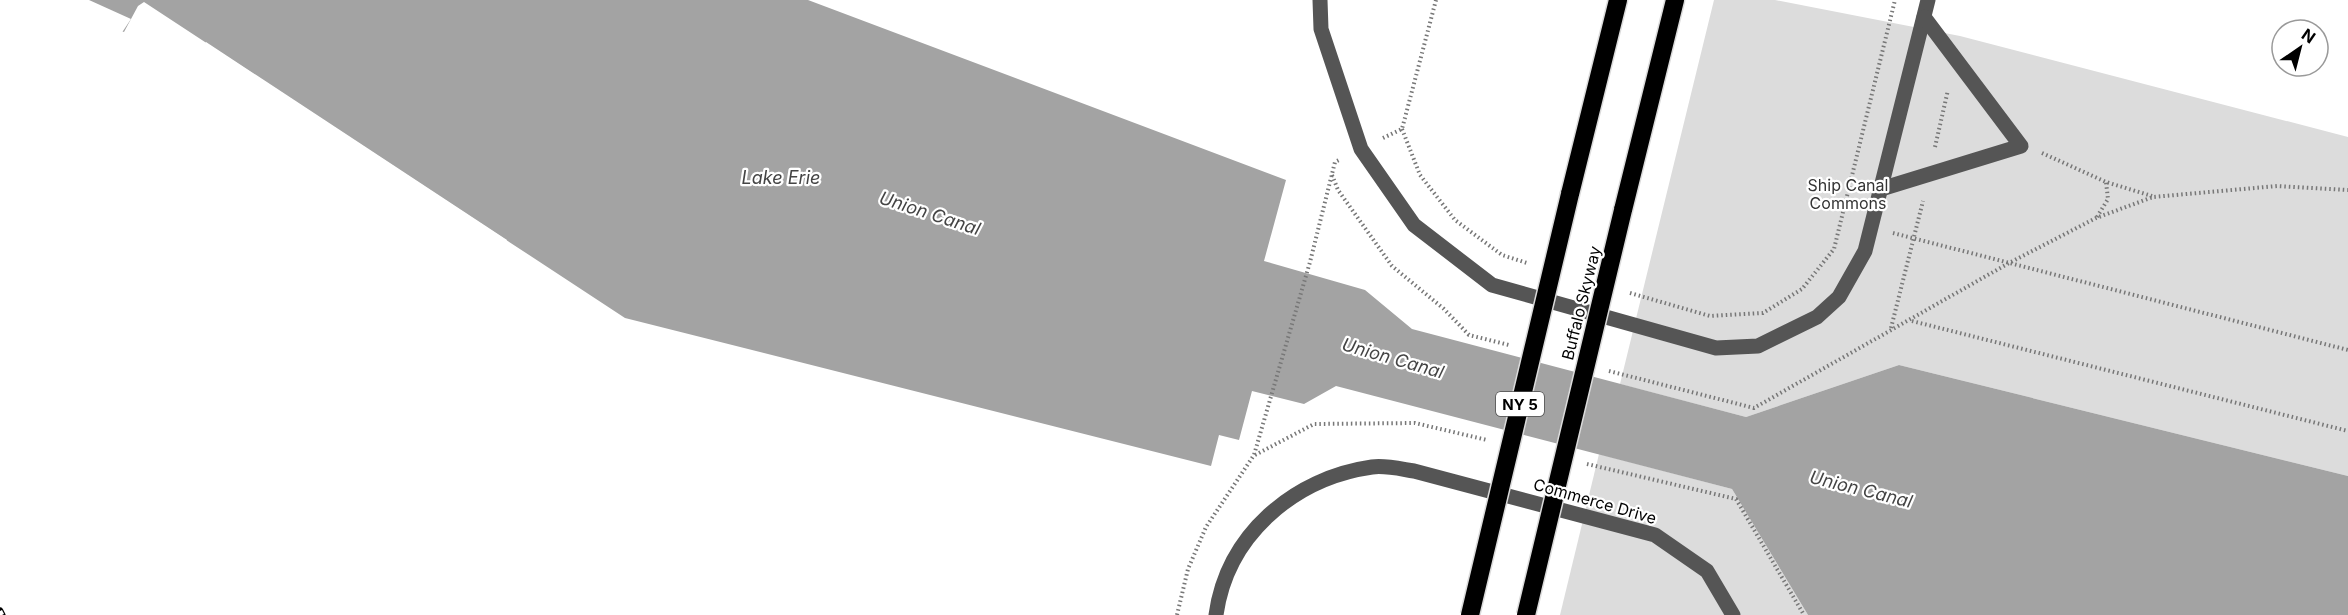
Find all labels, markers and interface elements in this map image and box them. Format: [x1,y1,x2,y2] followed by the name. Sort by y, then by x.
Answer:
[2270,18,2330,78] north arrow
[2298,24,2319,47] text: N
[742,167,820,188] water label: Lake Erie
[1808,175,1888,213] park label: Ship Canal Commons
[877,187,984,239] water label: Union Canal
[1557,244,1605,362] street label: Buffalo Skyway
[1340,333,1447,383] water label: Union Canal
[1496,392,1544,416] road number: NY 5
[1807,466,1915,512] water label: Union Canal
[1531,474,1659,528] street label: Commerce Drive

